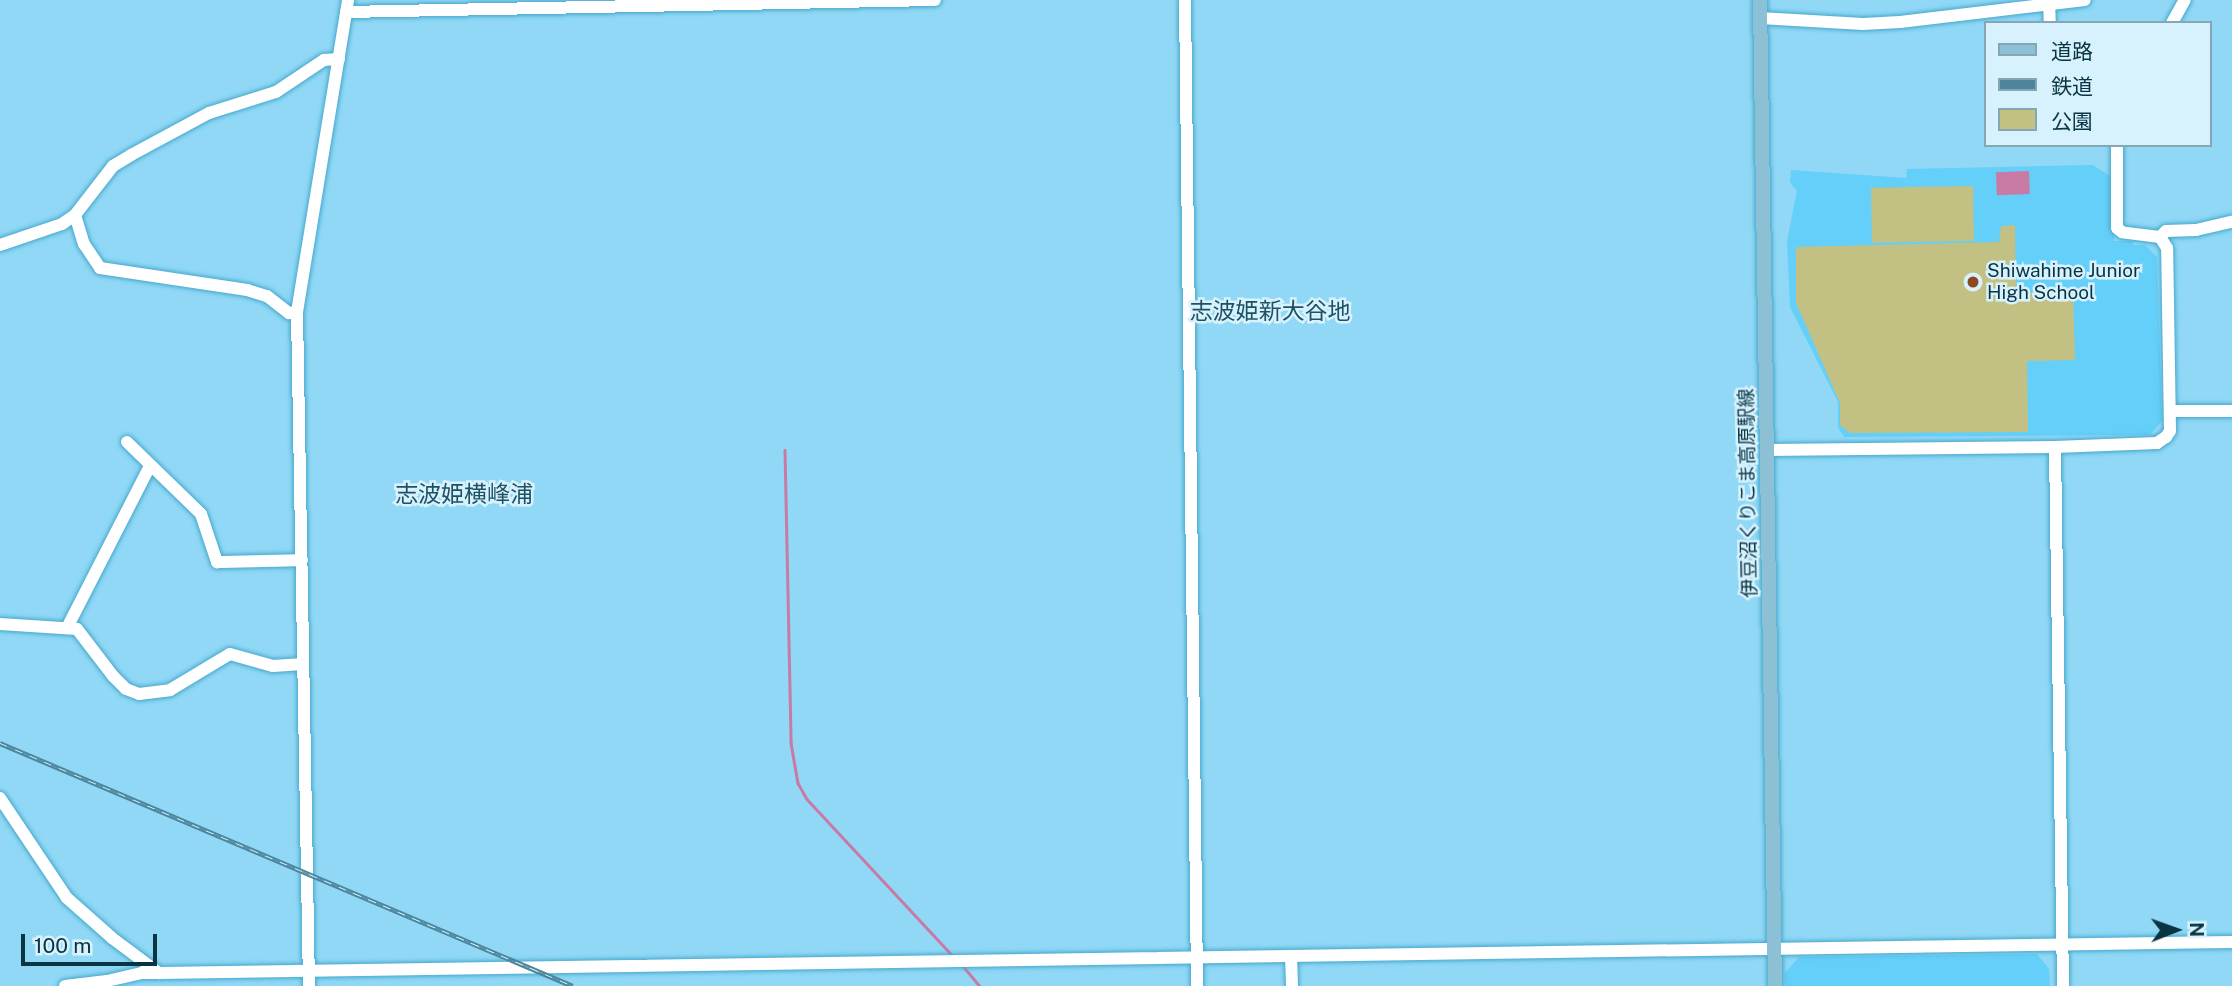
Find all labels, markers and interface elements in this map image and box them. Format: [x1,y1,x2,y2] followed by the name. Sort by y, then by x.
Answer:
[1983,21,2211,147] legend
[2051,39,2093,64] text: 道路
[2051,74,2093,99] text: 鉄道
[2051,109,2093,134] text: 公園
[1987,260,2140,304] place label: Shiwahime Junior High School
[1965,274,1981,290] marker: Shiwahime Junior High School
[1190,297,1350,325] district label: 志波姫新大谷地
[1735,388,1761,598] street label: 伊豆沼くりこま高原駅線
[395,480,533,508] district label: 志波姫横峰浦
[2141,895,2211,965] north arrow
[24,920,161,964] scale bar
[2186,922,2208,937] text: N
[34,933,91,958] text: 100 m

